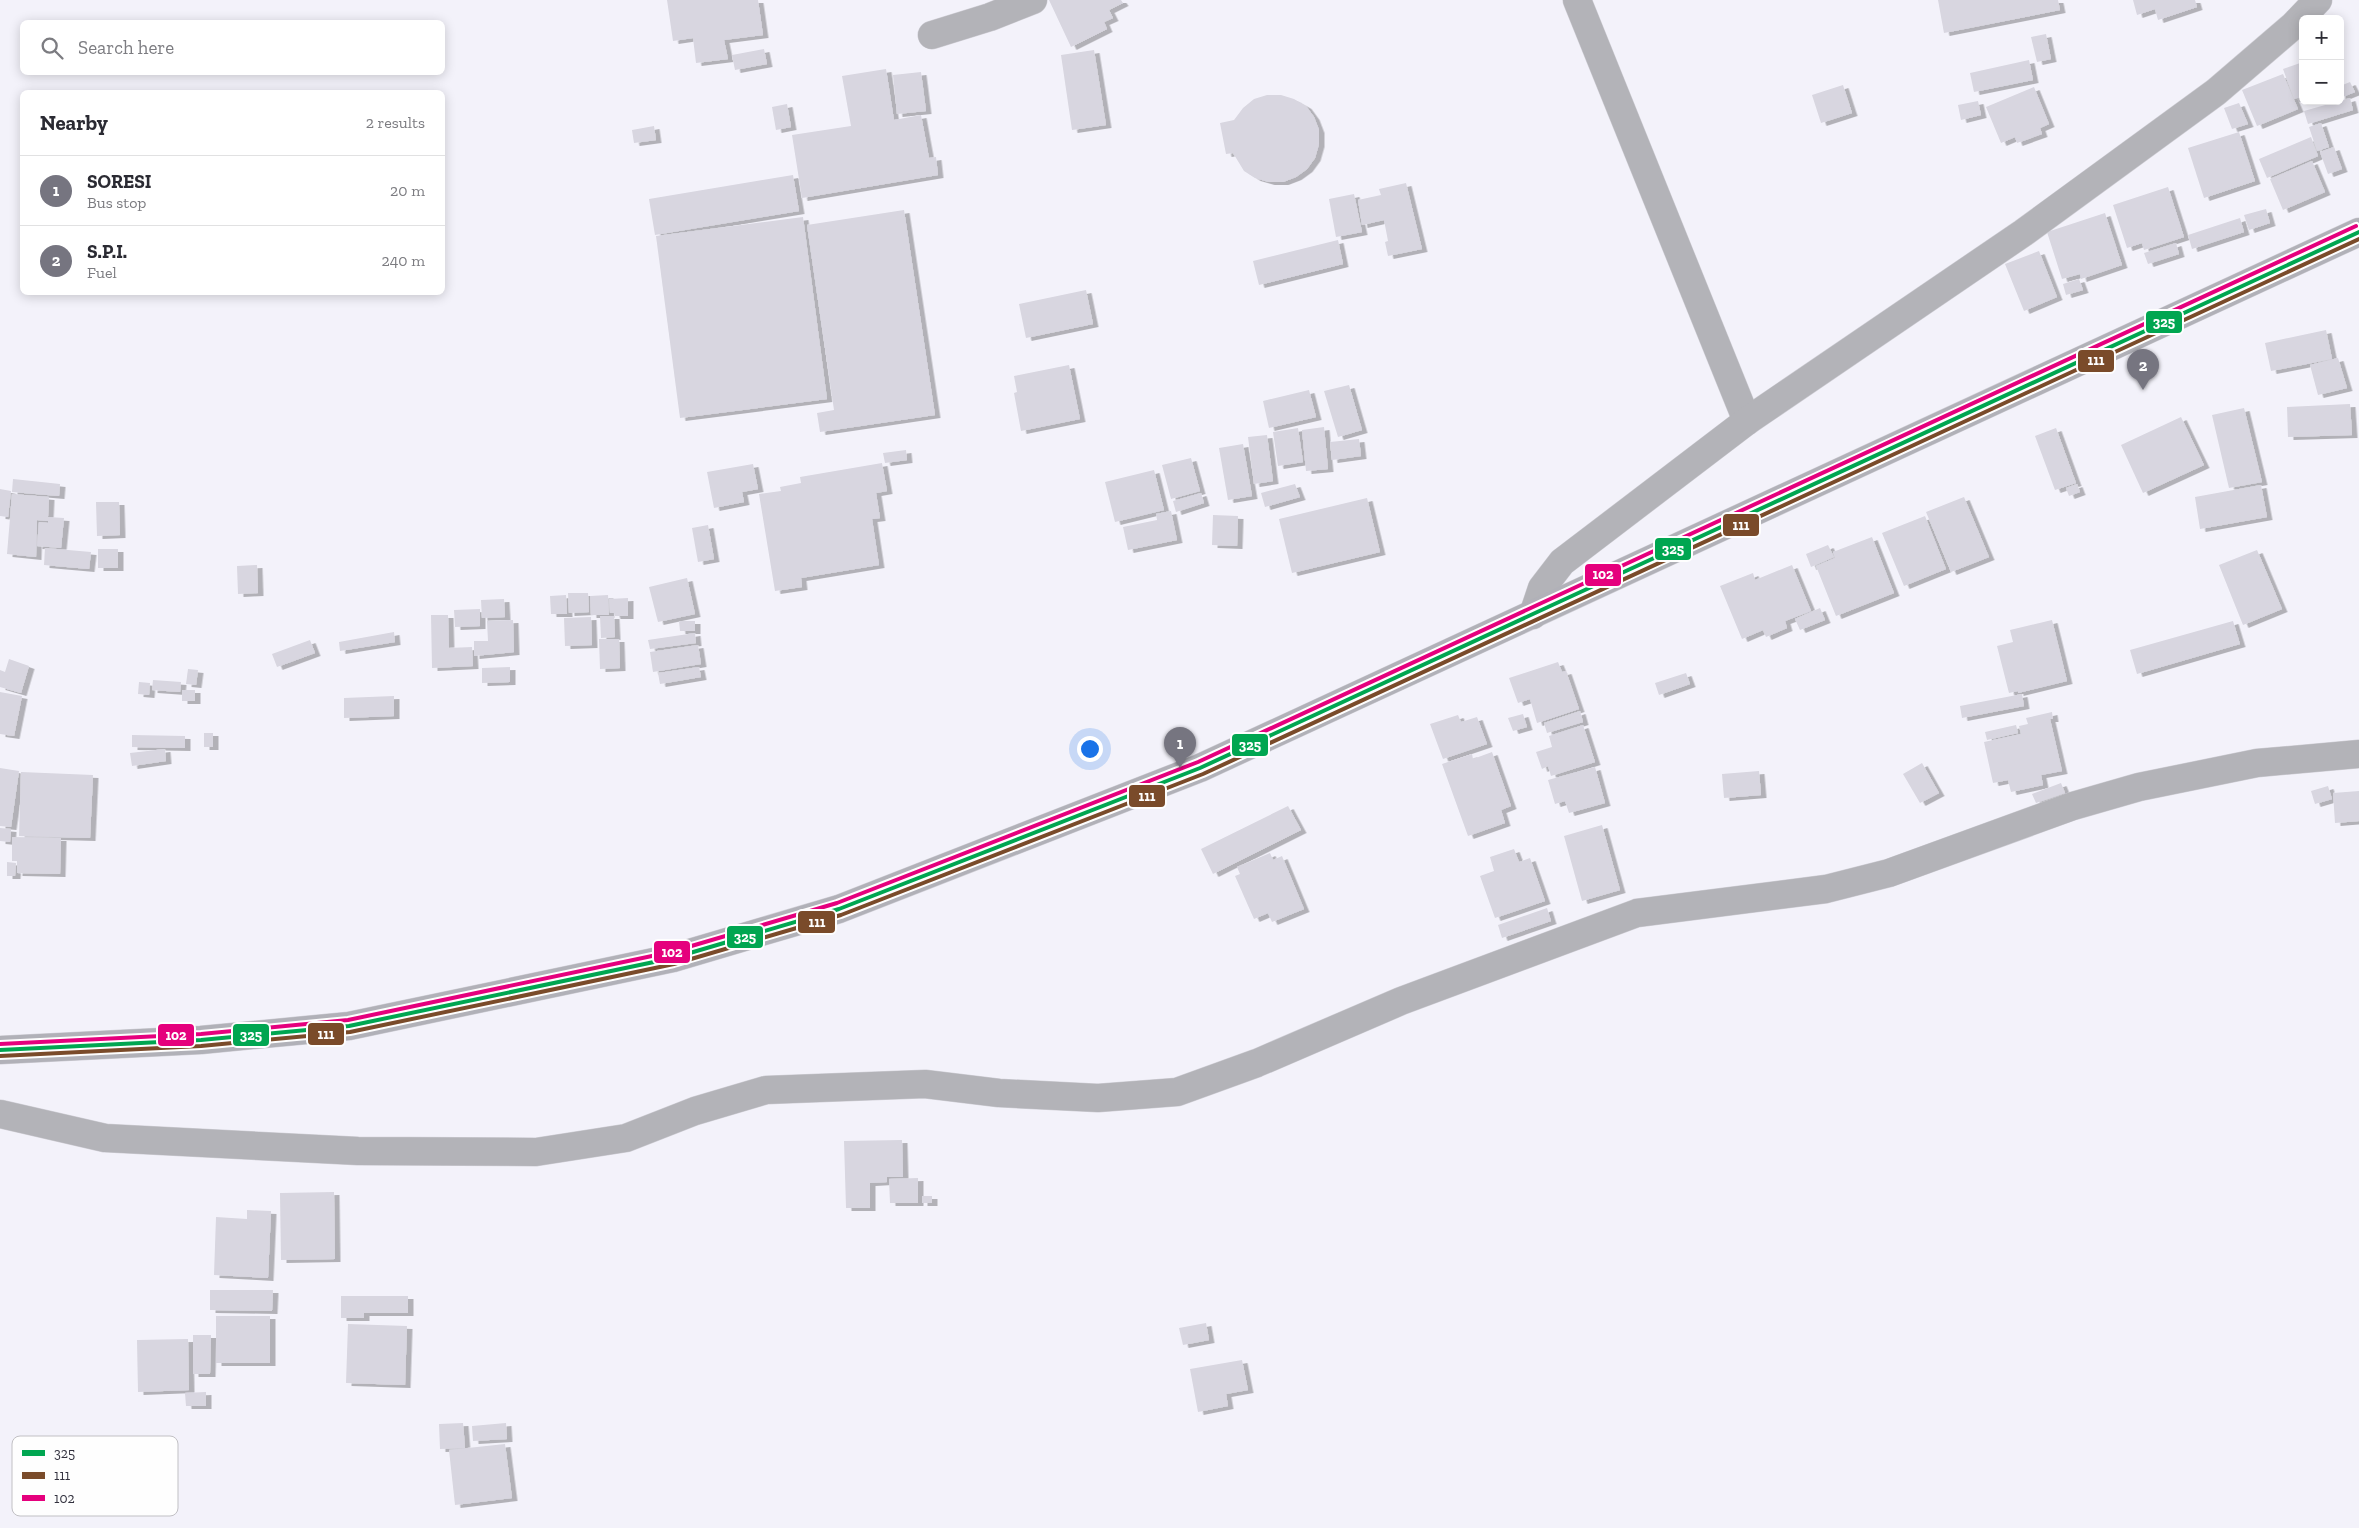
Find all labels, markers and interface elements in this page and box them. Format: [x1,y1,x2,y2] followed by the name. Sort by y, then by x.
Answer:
[2299,15,2344,105] map controls
[2299,15,2344,60] button: +
[20,20,445,75] search box
[38,34,66,62] icon: search
[78,36,174,59] text: Search here
[2299,60,2344,105] button: −
[40,110,108,135] text: Nearby
[366,113,425,132] text: 2 results
[87,170,152,193] text: SORESI
[53,181,59,200] text: 1
[390,181,425,200] text: 20 m
[87,193,146,212] text: Bus stop
[87,240,127,263] text: S.P.I.
[52,251,60,270] text: 2
[381,251,425,270] text: 240 m
[87,263,117,282] text: Fuel
[2145,310,2183,334] line badge: 325
[2153,314,2175,331] text: 325
[2077,349,2115,373] line badge: 111
[2127,349,2159,390] pin: 2
[2088,352,2105,369] text: 111
[1722,513,1760,537] line badge: 111
[1733,517,1750,534] text: 111
[1654,537,1692,561] line badge: 325
[1662,541,1684,558] text: 325
[1584,563,1622,587] line badge: 102
[1592,566,1614,583] text: 102
[1164,727,1196,768] pin: 1
[1231,733,1269,757] line badge: 325
[1077,736,1103,762] your location
[1239,737,1261,754] text: 325
[1128,784,1166,808] line badge: 111
[1139,788,1156,805] text: 111
[797,910,836,934] line badge: 111
[809,914,826,931] text: 111
[726,925,764,949] line badge: 325
[734,929,756,946] text: 325
[653,940,691,964] line badge: 102
[661,944,683,961] text: 102
[307,1022,345,1046] line badge: 111
[157,1023,195,1047] line badge: 102
[232,1023,270,1047] line badge: 325
[318,1026,335,1043] text: 111
[165,1027,187,1044] text: 102
[240,1027,262,1044] text: 325
[12,1436,178,1516] legend
[54,1445,75,1462] text: 325
[54,1467,71,1484] text: 111
[54,1490,75,1507] text: 102

